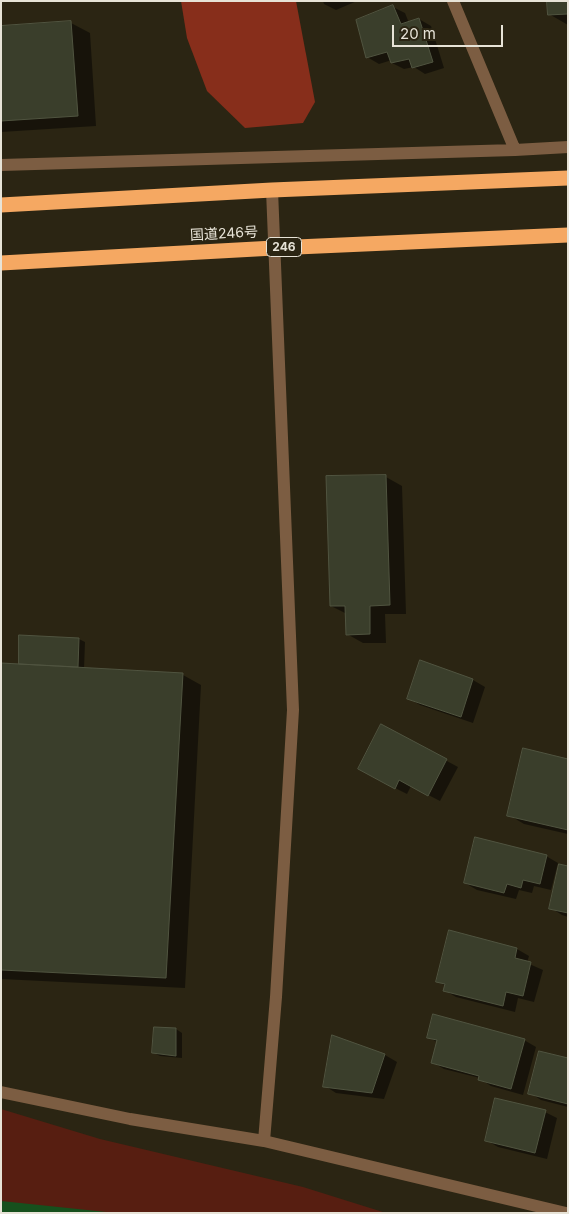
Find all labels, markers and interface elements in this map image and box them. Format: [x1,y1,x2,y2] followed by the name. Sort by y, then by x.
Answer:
[394,15,505,47] scale bar
[400,24,436,43] text: 20 m
[190,224,258,244] street label: 国道246号
[266,238,302,256] road number: 246

